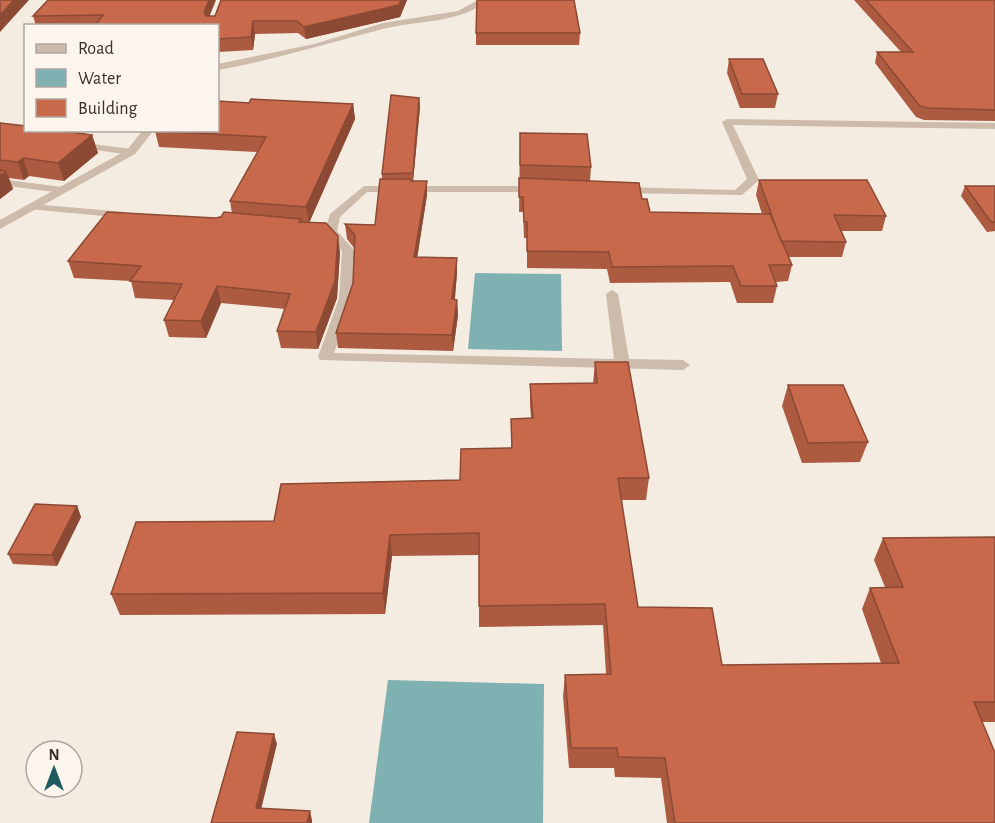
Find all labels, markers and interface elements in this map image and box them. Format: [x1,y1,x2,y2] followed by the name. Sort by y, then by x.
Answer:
[24,24,219,132] legend
[78,40,114,58] text: Road
[78,70,121,88] text: Water
[78,100,138,118] text: Building
[24,739,84,799] north arrow
[48,747,60,763] text: N

